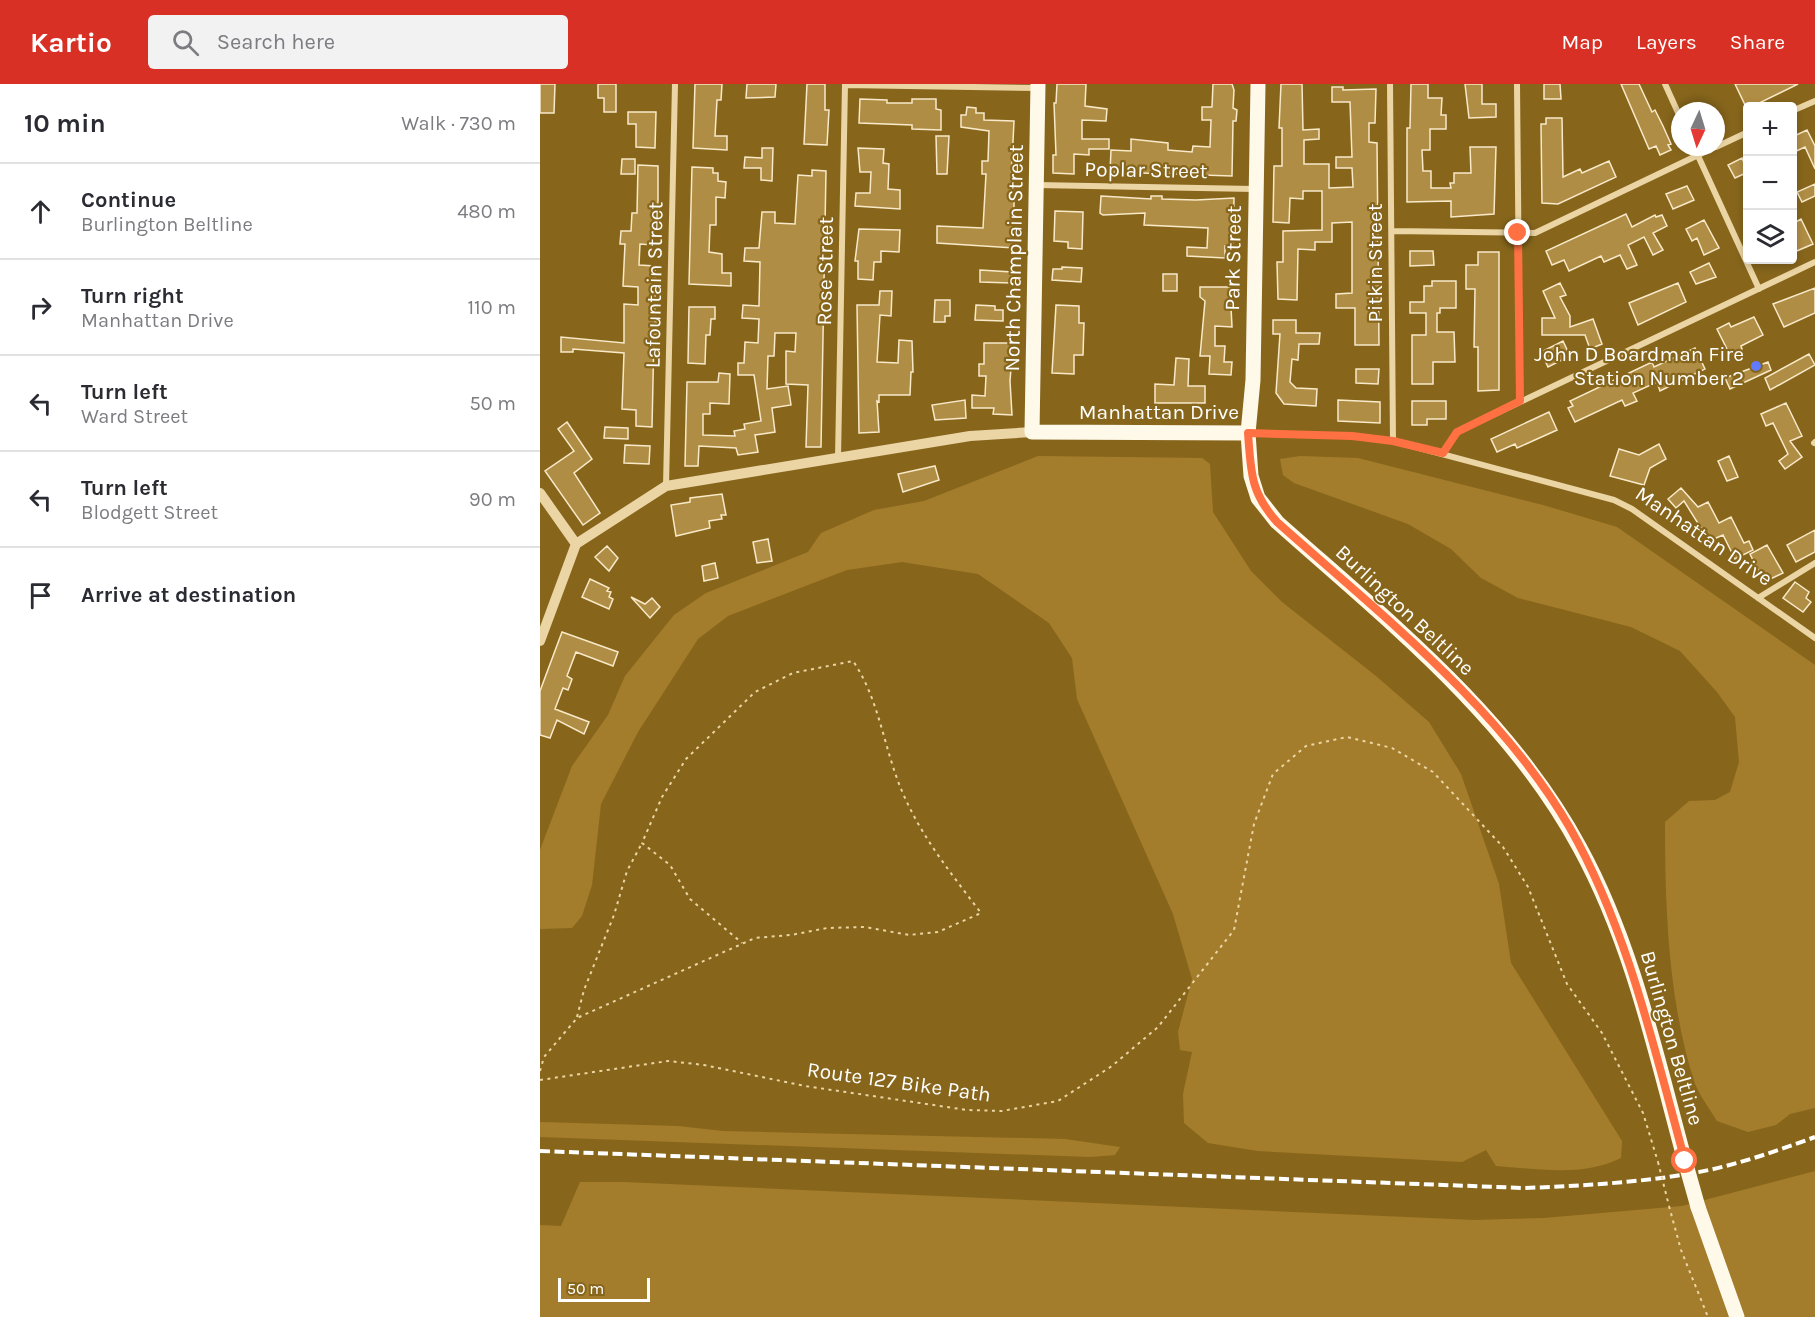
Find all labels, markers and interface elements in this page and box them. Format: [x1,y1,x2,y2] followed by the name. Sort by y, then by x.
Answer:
[148,15,568,69] search box
[30,26,112,59] text: Kartio
[169,26,202,59] icon: search
[217,29,335,55] text: Search here
[1561,30,1603,54] text: Map
[1636,30,1697,54] text: Layers
[1730,30,1785,54] text: Share
[1671,102,1725,156] north arrow
[1743,102,1797,264] map controls
[1743,102,1797,156] button: +
[24,108,106,139] text: 10 min
[401,112,516,135] text: Walk · 730 m
[1000,144,1028,372] street label: North Champlain Street
[1743,156,1797,210] button: −
[1084,157,1208,183] street label: Poplar Street
[81,187,176,213] text: Continue
[24,195,57,228] icon: ahead
[457,200,516,223] text: 480 m
[641,201,667,368] street label: Lafountain Street
[1363,203,1387,323] street label: Pitkin Street
[1220,205,1246,311] street label: Park Street
[1743,210,1797,264] button: layers
[81,213,253,236] text: Burlington Beltline
[812,216,838,326] street label: Rose Street
[1504,219,1530,245] route end
[81,283,184,309] text: Turn right
[24,291,57,324] icon: right
[467,296,516,319] text: 110 m
[81,309,234,332] text: Manhattan Drive
[1534,342,1744,390] place label: John D Boardman Fire Station Number 2
[1749,359,1763,373] marker: John D Boardman Fire Station Number 2
[81,379,168,405] text: Turn left
[24,387,57,420] icon: left
[469,392,516,415] text: 50 m
[1079,400,1239,424] street label: Manhattan Drive
[81,405,188,428] text: Ward Street
[81,475,168,501] text: Turn left
[1631,481,1777,591] street label: Manhattan Drive
[24,483,57,516] icon: left
[469,488,516,511] text: 90 m
[81,501,218,524] text: Blodgett Street
[1331,540,1479,680] street label: Burlington Beltline
[24,579,57,612] icon: arrive
[81,582,296,608] text: Arrive at destination
[1636,948,1708,1128] street label: Burlington Beltline
[806,1057,992,1107] street label: Route 127 Bike Path
[1671,1147,1697,1173] route start
[558,1275,650,1302] scale bar
[567,1279,604,1298] text: 50 m

